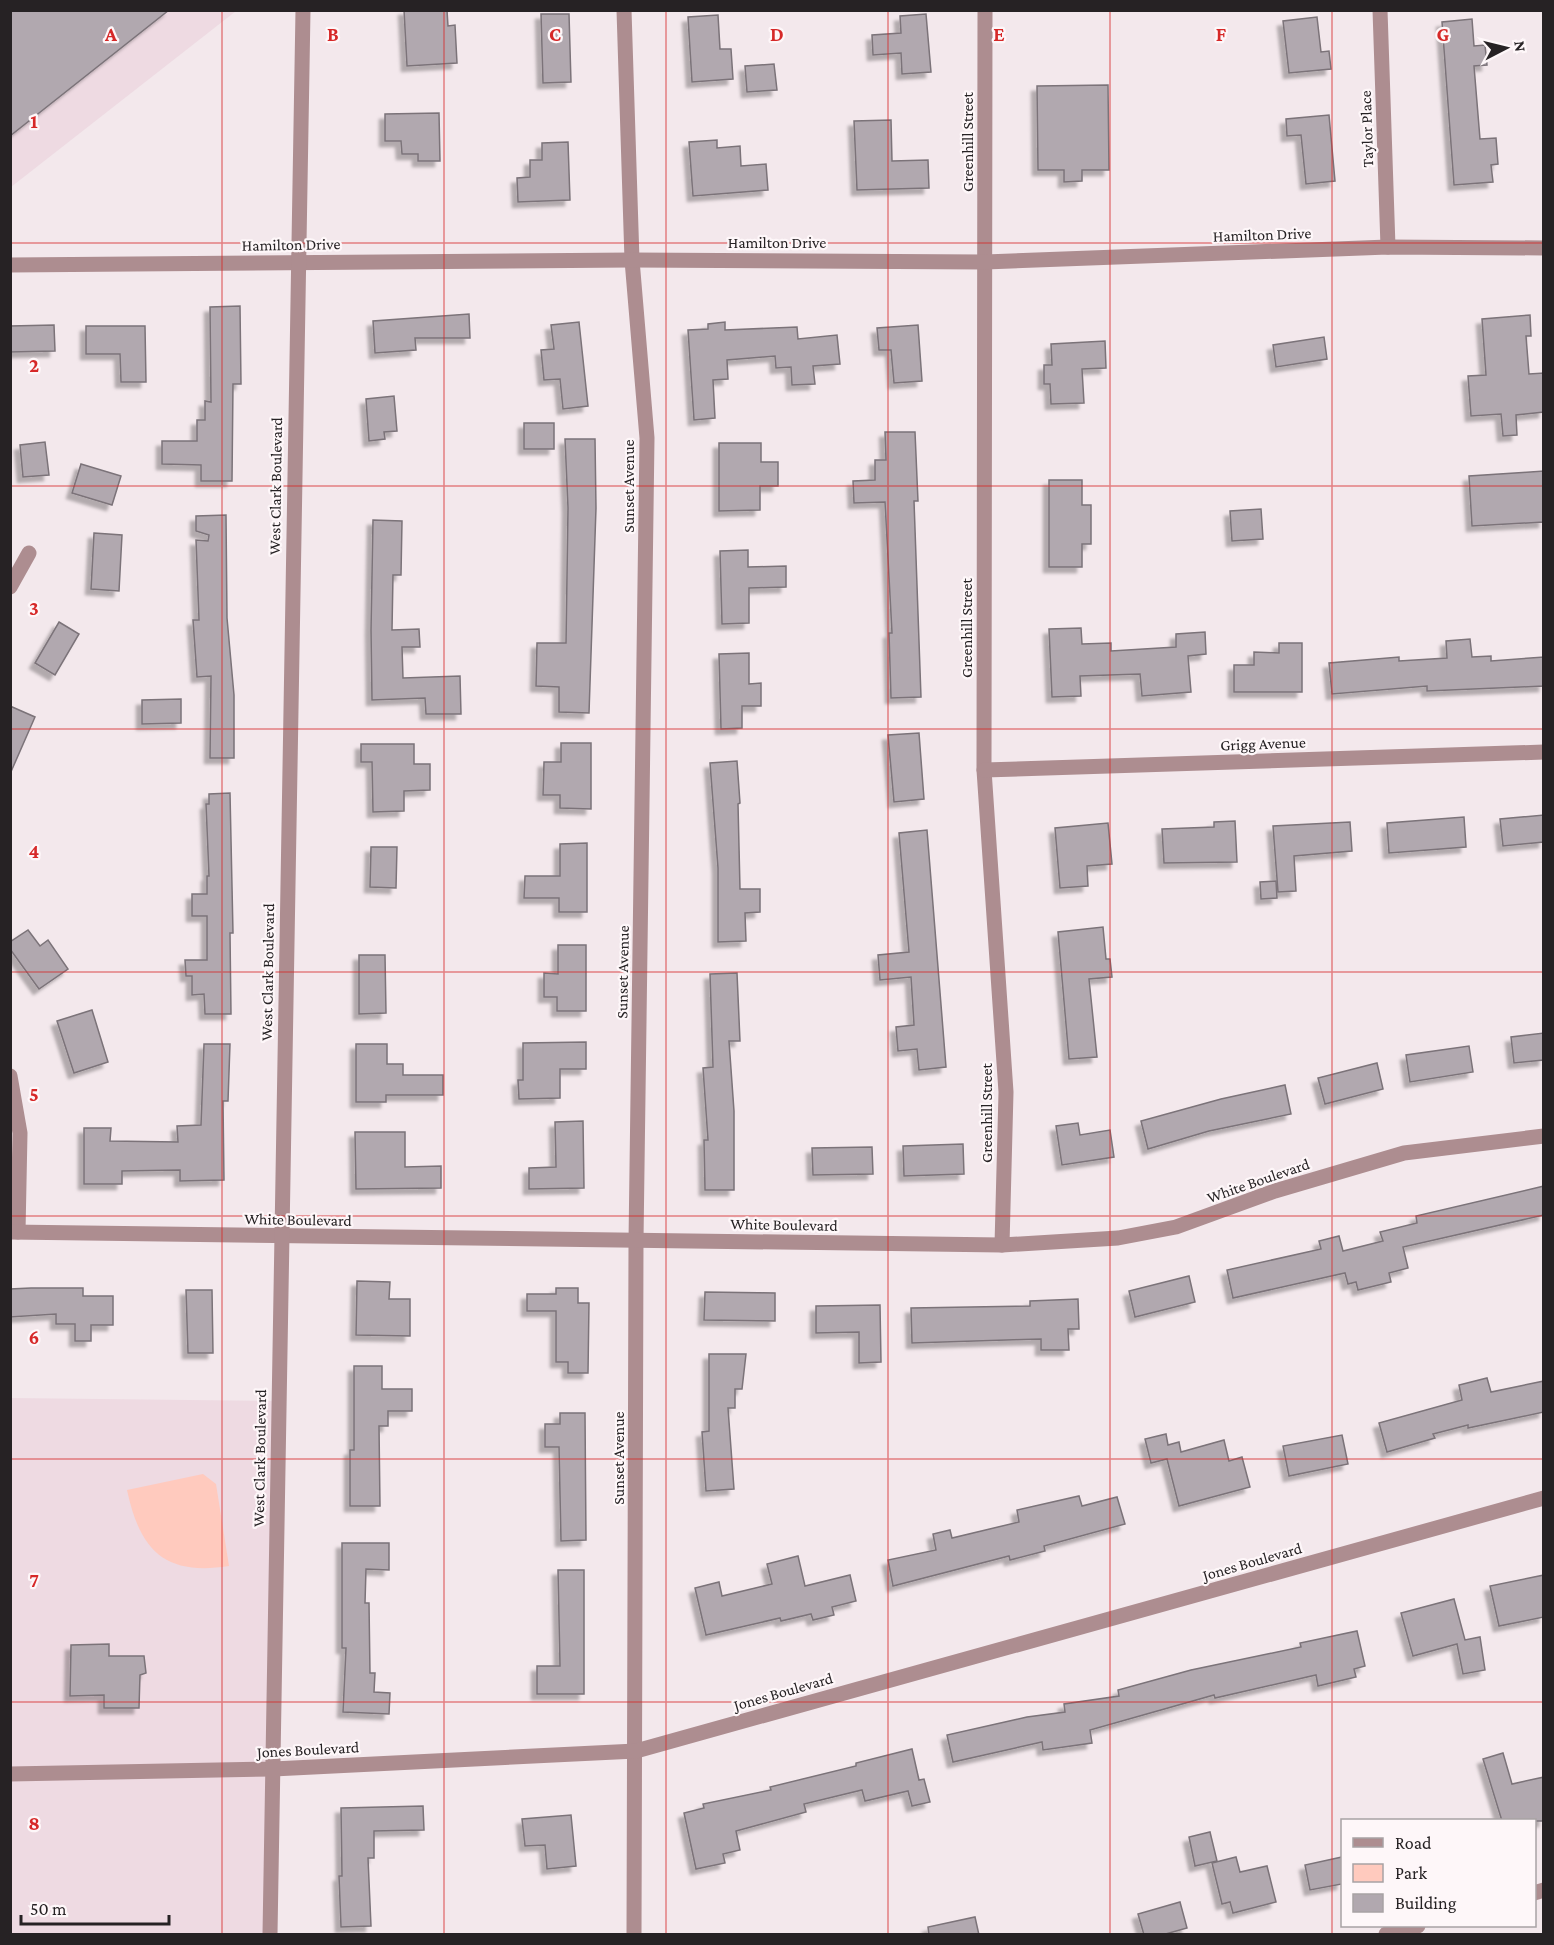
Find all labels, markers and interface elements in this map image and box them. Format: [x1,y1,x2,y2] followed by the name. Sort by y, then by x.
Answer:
[1476,18,1536,78] north arrow
[104,23,118,45] text: A
[327,23,339,45] text: B
[549,23,561,45] text: C
[770,23,784,45] text: D
[993,23,1005,45] text: E
[1216,23,1227,45] text: F
[1437,23,1450,45] text: G
[1511,40,1530,53] text: N
[1357,90,1377,168] street label: Taylor Place
[959,91,976,192] street label: Greenhill Street
[30,110,38,132] text: 1
[1212,224,1312,245] street label: Hamilton Drive
[728,234,826,251] street label: Hamilton Drive
[242,235,340,254] street label: Hamilton Drive
[29,354,39,376] text: 2
[266,416,285,555] street label: West Clark Boulevard
[620,439,637,533] street label: Sunset Avenue
[958,577,975,678] street label: Greenhill Street
[29,597,39,619] text: 3
[1220,734,1306,754] street label: Grigg Avenue
[29,840,40,862] text: 4
[258,902,277,1041] street label: West Clark Boulevard
[613,925,632,1019] street label: Sunset Avenue
[978,1062,995,1163] street label: Greenhill Street
[29,1083,39,1105] text: 5
[1205,1155,1312,1206] street label: White Boulevard
[244,1210,352,1229] street label: White Boulevard
[730,1215,838,1234] street label: White Boulevard
[29,1326,39,1348] text: 6
[250,1388,269,1527] street label: West Clark Boulevard
[610,1411,627,1505] street label: Sunset Avenue
[1199,1539,1305,1585] street label: Jones Boulevard
[29,1569,39,1591] text: 7
[730,1669,836,1715] street label: Jones Boulevard
[254,1738,360,1762] street label: Jones Boulevard
[28,1812,40,1834] text: 8
[1341,1819,1536,1927] legend
[1395,1833,1432,1853] text: Road
[1395,1863,1427,1883] text: Park
[21,1888,170,1926] scale bar
[1395,1893,1457,1913] text: Building
[30,1899,67,1919] text: 50 m

